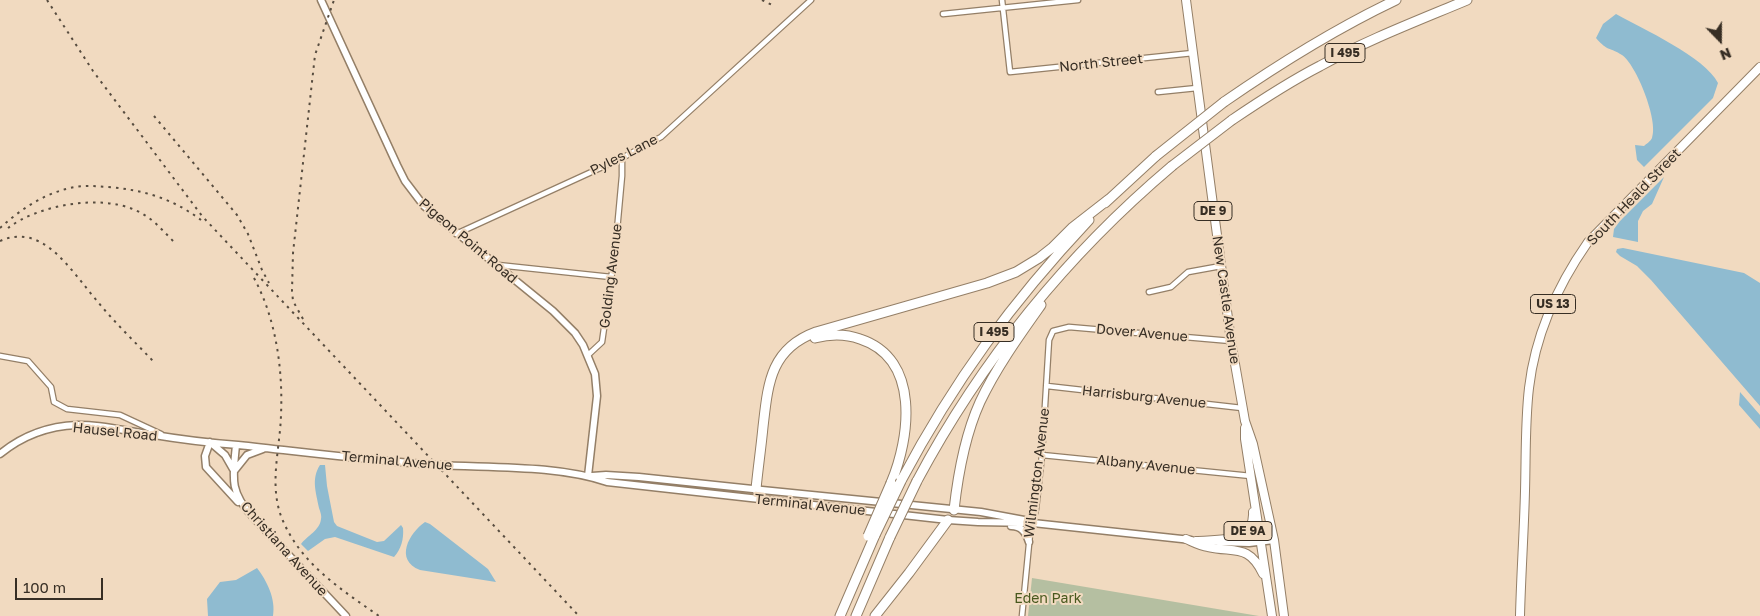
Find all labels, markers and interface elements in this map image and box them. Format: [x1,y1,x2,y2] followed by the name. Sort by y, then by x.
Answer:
[1695,15,1745,65] north arrow
[1325,44,1365,62] road number: I 495
[1718,44,1734,64] text: N
[1058,50,1144,76] street label: North Street
[587,131,661,179] street label: Pyles Lane
[1583,145,1685,249] street label: South Heald Street
[415,195,521,287] street label: Pigeon Point Road
[1194,202,1232,220] road number: DE 9
[596,223,626,329] street label: Golding Avenue
[1209,235,1243,365] street label: New Castle Avenue
[1530,294,1576,314] road number: US 13
[1095,321,1189,345] street label: Dover Avenue
[974,322,1014,342] road number: I 495
[1081,382,1207,412] street label: Harrisburg Avenue
[1021,407,1053,539] street label: Wilmington Avenue
[72,419,158,445] street label: Hausel Road
[341,448,453,474] street label: Terminal Avenue
[1096,451,1196,479] street label: Albany Avenue
[754,491,866,519] street label: Terminal Avenue
[237,498,331,600] street label: Christiana Avenue
[1224,522,1272,540] road number: DE 9A
[18,568,105,600] scale bar
[23,578,66,596] text: 100 m
[1014,591,1082,607] park label: Eden Park

